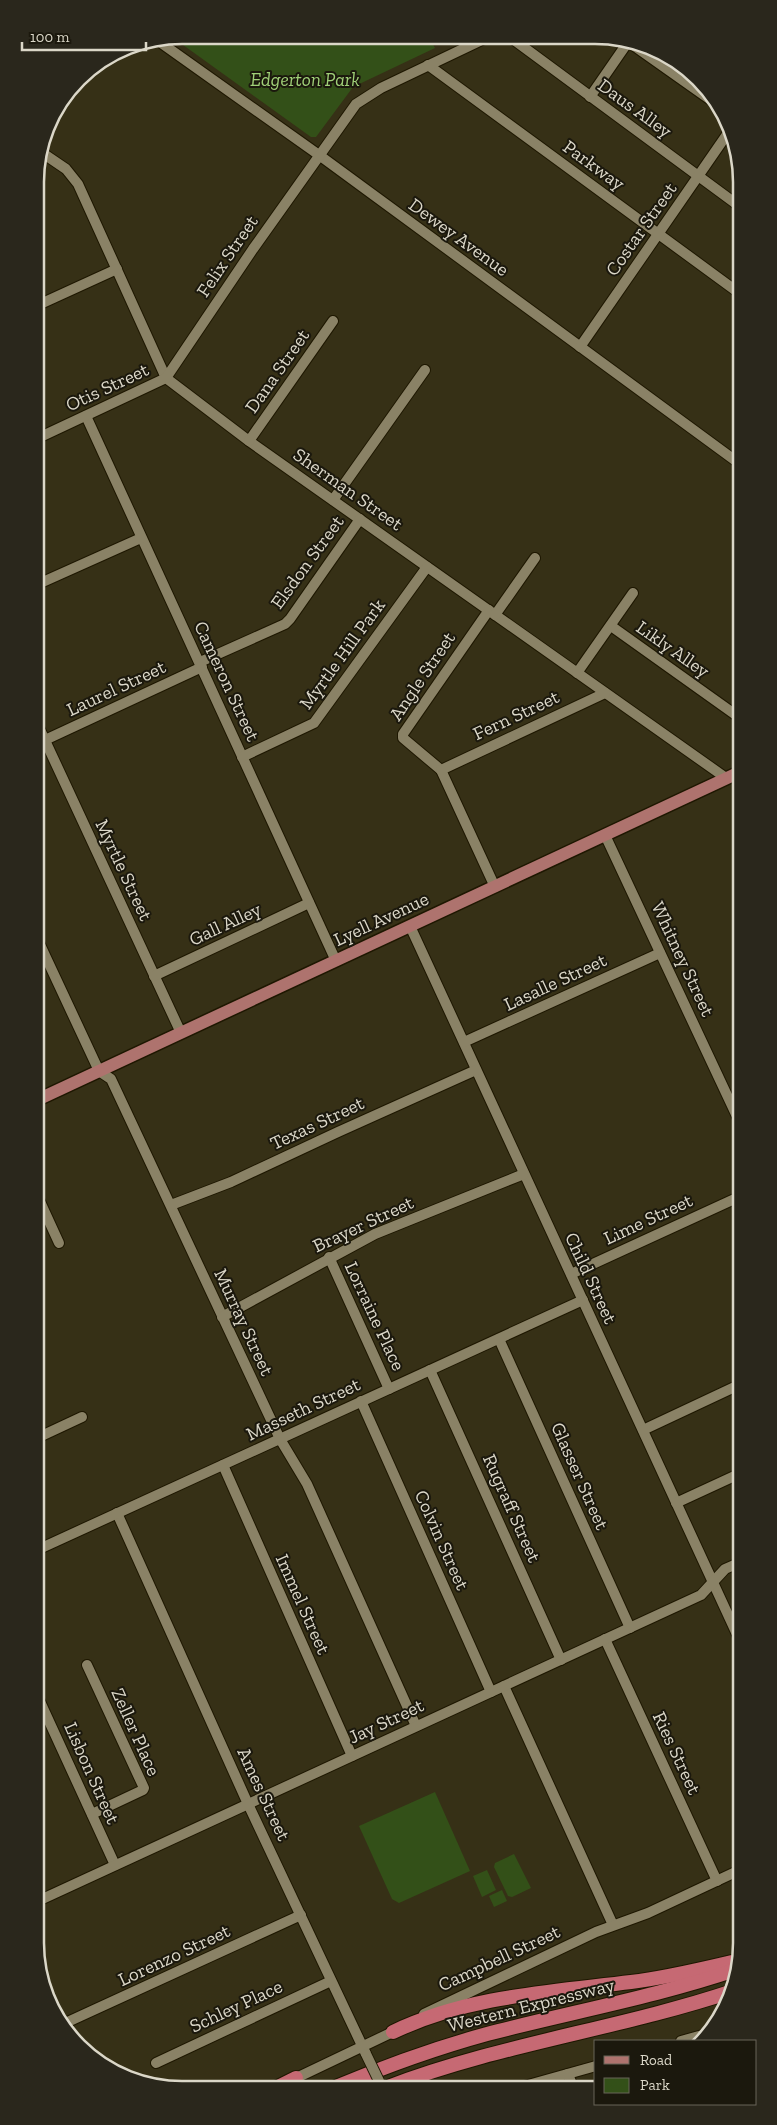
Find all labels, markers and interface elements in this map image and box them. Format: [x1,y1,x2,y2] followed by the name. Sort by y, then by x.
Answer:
[22,20,146,52] scale bar
[30,28,69,46] text: 100 m
[250,68,360,91] park label: Edgerton Park
[593,73,677,143] street label: Daus Alley
[559,135,630,195] street label: Parkway
[600,178,682,280] street label: Costar Street
[404,193,514,281] street label: Dewey Avenue
[191,211,263,301] street label: Felix Street
[240,325,314,417] street label: Dana Street
[62,358,152,416] street label: Otis Street
[289,443,407,535] street label: Sherman Street
[265,511,349,613] street label: Elsdon Street
[294,594,390,714] street label: Myrtle Hill Park
[632,615,714,683] street label: Likly Alley
[189,617,265,745] street label: Cameron Street
[384,627,460,725] street label: Angle Street
[63,655,169,721] street label: Laurel Street
[469,685,563,745] street label: Fern Street
[90,816,158,924] street label: Myrtle Street
[330,887,432,951] street label: Lyell Avenue
[185,897,265,951] street label: Gall Alley
[646,898,720,1020] street label: Whitney Street
[500,948,610,1016] street label: Lasalle Street
[266,1091,368,1155] street label: Texas Street
[600,1188,696,1250] street label: Lime Street
[309,1191,417,1257] street label: Brayer Street
[560,1229,622,1327] street label: Child Street
[340,1258,410,1374] street label: Lorraine Place
[209,1265,279,1379] street label: Murray Street
[242,1373,364,1445] street label: Masseth Street
[546,1419,614,1533] street label: Glasser Street
[478,1450,546,1566] street label: Rugraff Street
[410,1486,474,1594] street label: Colvin Street
[271,1550,335,1658] street label: Immel Street
[106,1684,166,1780] street label: Zeller Place
[345,1694,427,1748] street label: Jay Street
[648,1708,706,1798] street label: Ries Street
[59,1718,125,1828] street label: Lisbon Street
[232,1744,296,1844] street label: Ames Street
[114,1919,234,1991] street label: Lorenzo Street
[434,1920,564,1996] street label: Campbell Street
[445,1973,617,2037] street label: Western Expressway
[186,1975,286,2037] street label: Schley Place
[594,2040,757,2105] legend
[640,2051,673,2069] text: Road
[640,2076,670,2094] text: Park

